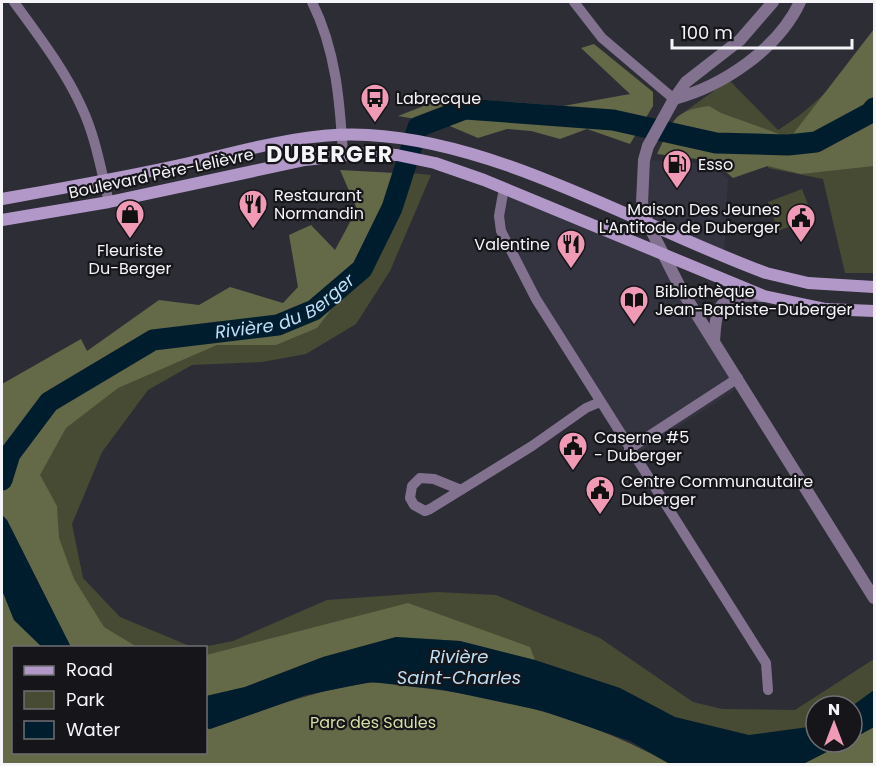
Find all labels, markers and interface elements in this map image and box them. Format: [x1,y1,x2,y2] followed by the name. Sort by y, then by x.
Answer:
[672,12,852,50] scale bar
[681,20,733,45] text: 100 m
[359,82,391,124] bus stop icon: Labrecque
[396,87,481,110] place label: Labrecque
[266,139,394,170] district label: DUBERGER
[67,143,256,204] street label: Boulevard Père-Lelièvre
[661,148,693,190] fuel station icon: Esso
[698,153,733,176] place label: Esso
[274,184,364,225] place label: Restaurant Normandin
[237,188,269,230] restaurant icon: Restaurant Normandin
[114,198,146,240] shop icon: Fleuriste Du-Berger
[599,198,780,239] place label: Maison Des Jeunes L'Antitode de Duberger
[785,202,817,244] public building icon: Maison Des Jeunes L'Antitode de Duberger
[555,228,587,270] restaurant icon: Valentine
[474,233,550,256] place label: Valentine
[89,239,171,280] place label: Fleuriste Du-Berger
[213,267,361,344] water label: Rivière du Berger
[655,280,852,321] place label: Bibliothèque Jean-Baptiste-Duberger
[618,284,650,326] library icon: Bibliothèque Jean-Baptiste-Duberger
[594,426,689,467] place label: Caserne #5 - Duberger
[557,430,589,472] public building icon: Caserne #5 - Duberger
[621,470,813,511] place label: Centre Communautaire Duberger
[584,474,616,516] public building icon: Centre Communautaire Duberger
[397,644,521,690] water label: Rivière Saint-Charles
[12,646,207,754] legend
[66,657,113,682] text: Road
[66,687,105,712] text: Park
[804,694,864,754] north arrow
[828,698,840,721] text: N
[310,711,436,734] park label: Parc des Saules
[66,717,120,742] text: Water

